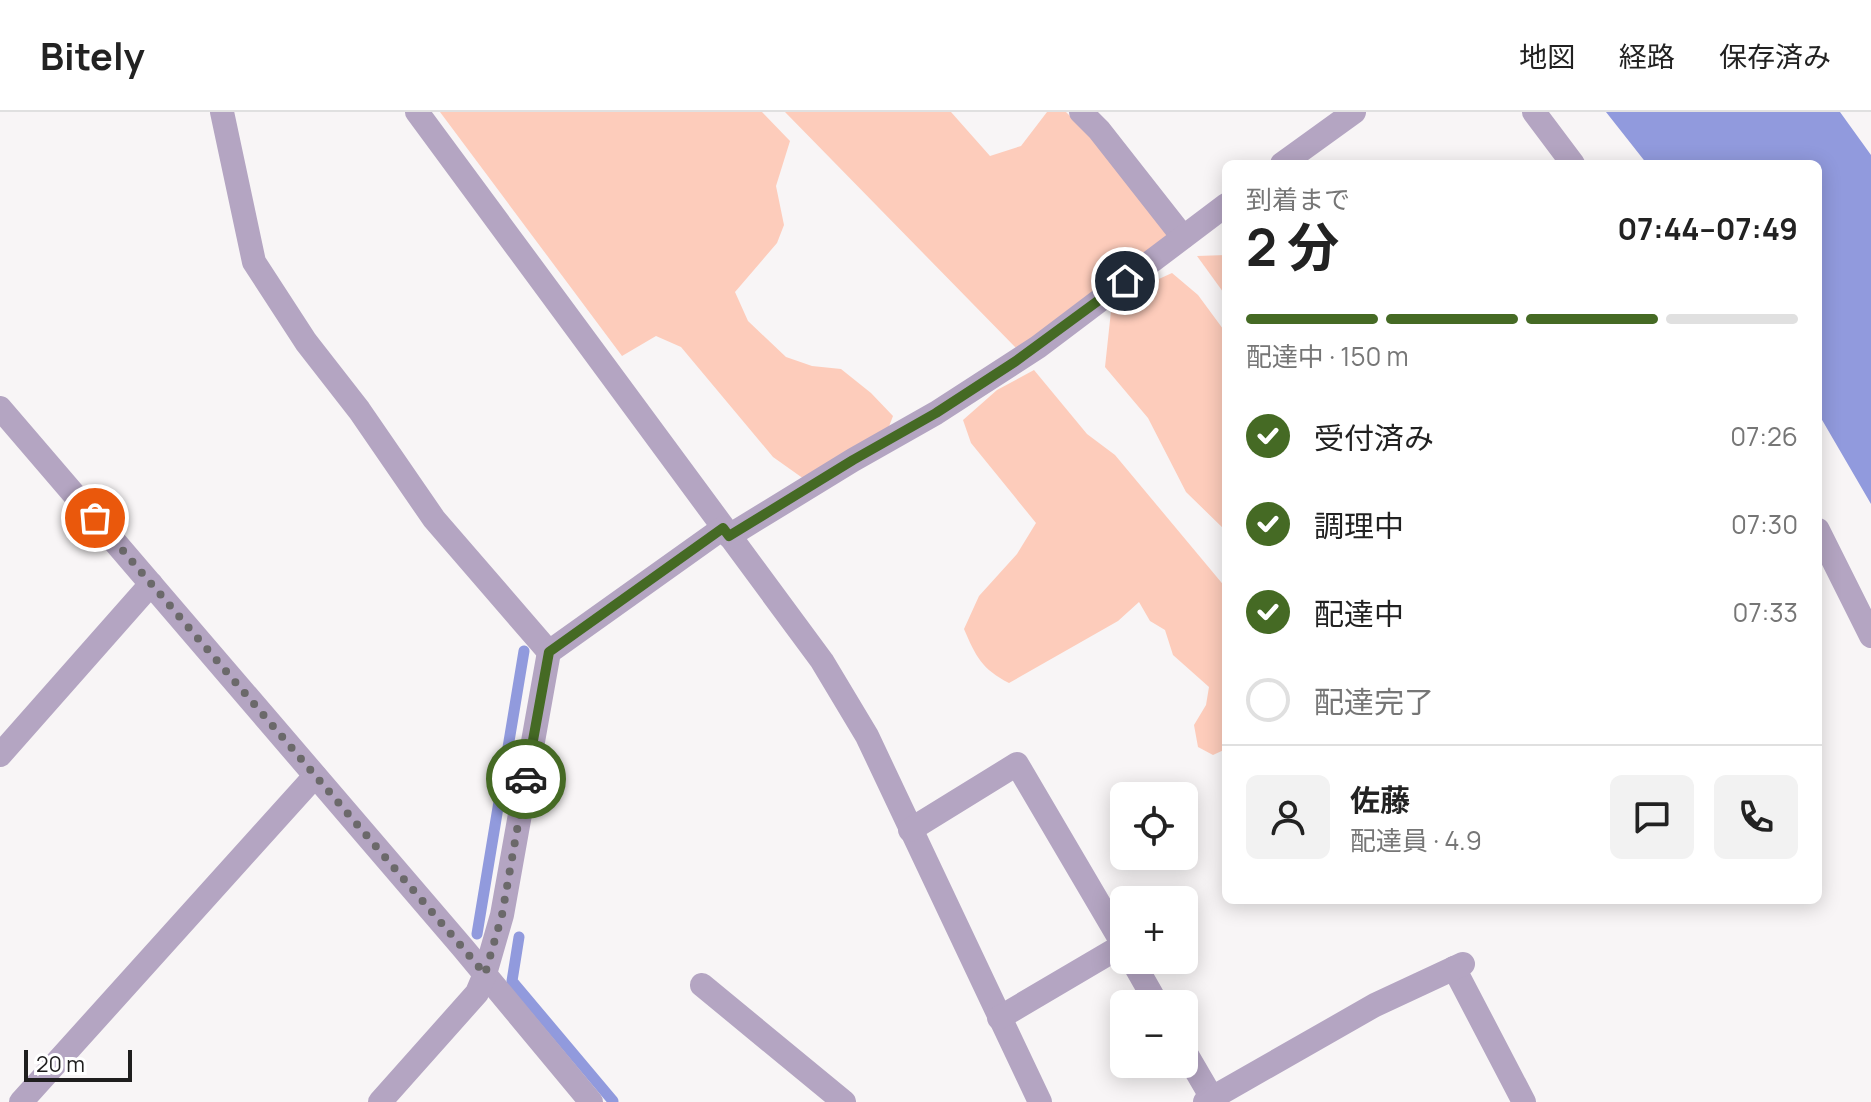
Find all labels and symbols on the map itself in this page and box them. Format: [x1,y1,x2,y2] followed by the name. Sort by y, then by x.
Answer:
[1091,247,1159,315] pin
[61,484,129,552] pin
[486,739,566,819] courier
[24,1046,132,1082] scale bar

